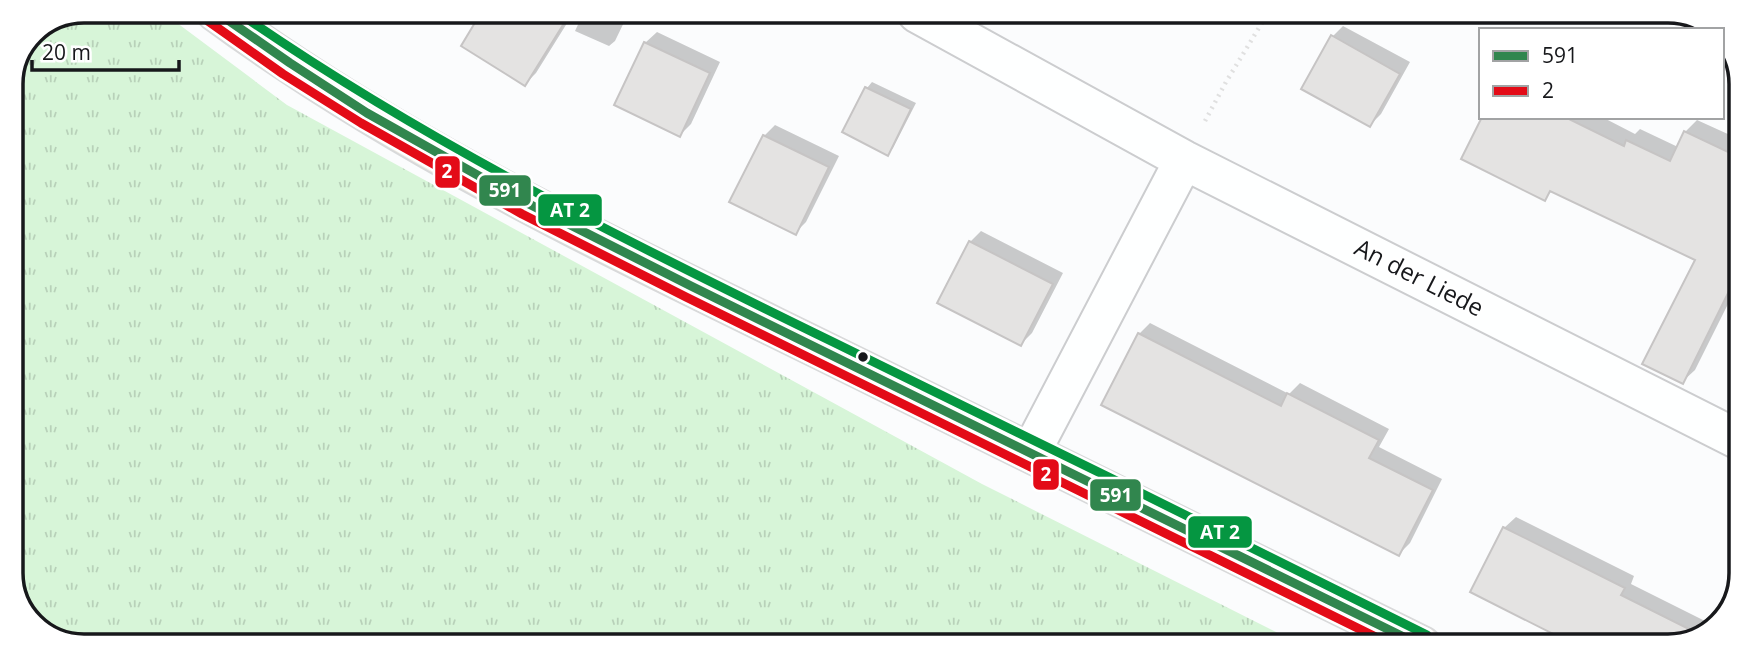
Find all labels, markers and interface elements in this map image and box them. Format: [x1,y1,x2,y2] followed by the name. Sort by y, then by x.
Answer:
[32,28,178,72] scale bar
[1479,28,1724,119] legend
[42,38,91,66] text: 20 m
[1542,41,1578,69] text: 591
[1542,76,1554,104] text: 2
[434,155,461,189] line badge: 2
[442,158,453,184] text: 2
[478,174,532,207] line badge: 591
[489,177,521,203] text: 591
[537,193,603,227] line badge: AT 2
[550,197,590,223] text: AT 2
[1350,230,1490,323] street label: An der Liede
[856,350,870,364] unlabelled marker
[1032,458,1060,491] line badge: 2
[1041,461,1052,487] text: 2
[1089,478,1142,512] line badge: 591
[1100,482,1132,508] text: 591
[1187,515,1253,549] line badge: AT 2
[1200,519,1240,545] text: AT 2

